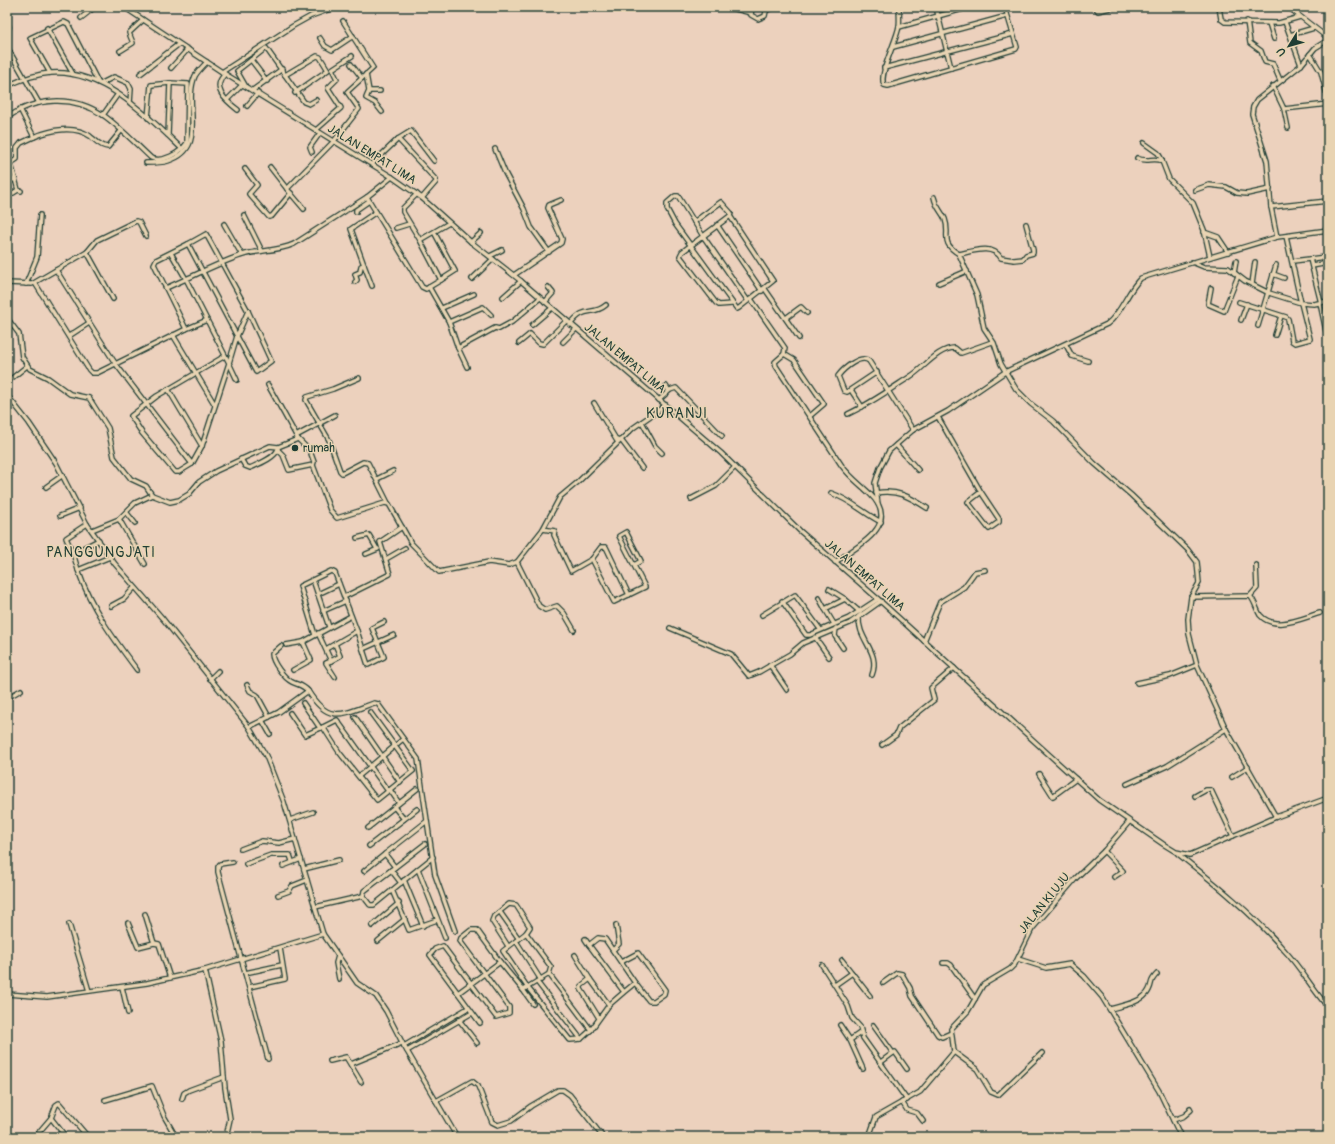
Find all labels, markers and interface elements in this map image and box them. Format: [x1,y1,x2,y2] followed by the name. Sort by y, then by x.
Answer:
[1269,26,1309,66] north arrow
[1274,45,1289,59] text: U
[325,121,419,188] street label: JALAN EMPAT LIMA
[581,320,669,397] street label: JALAN EMPAT LIMA
[646,405,708,422] district label: KURANJI
[303,441,335,456] place label: rumah
[290,443,300,453] marker: rumah
[821,536,908,615] street label: JALAN EMPAT LIMA
[46,544,156,561] district label: PANGGUNGJATI
[1015,870,1073,937] street label: JALAN KI UJU

